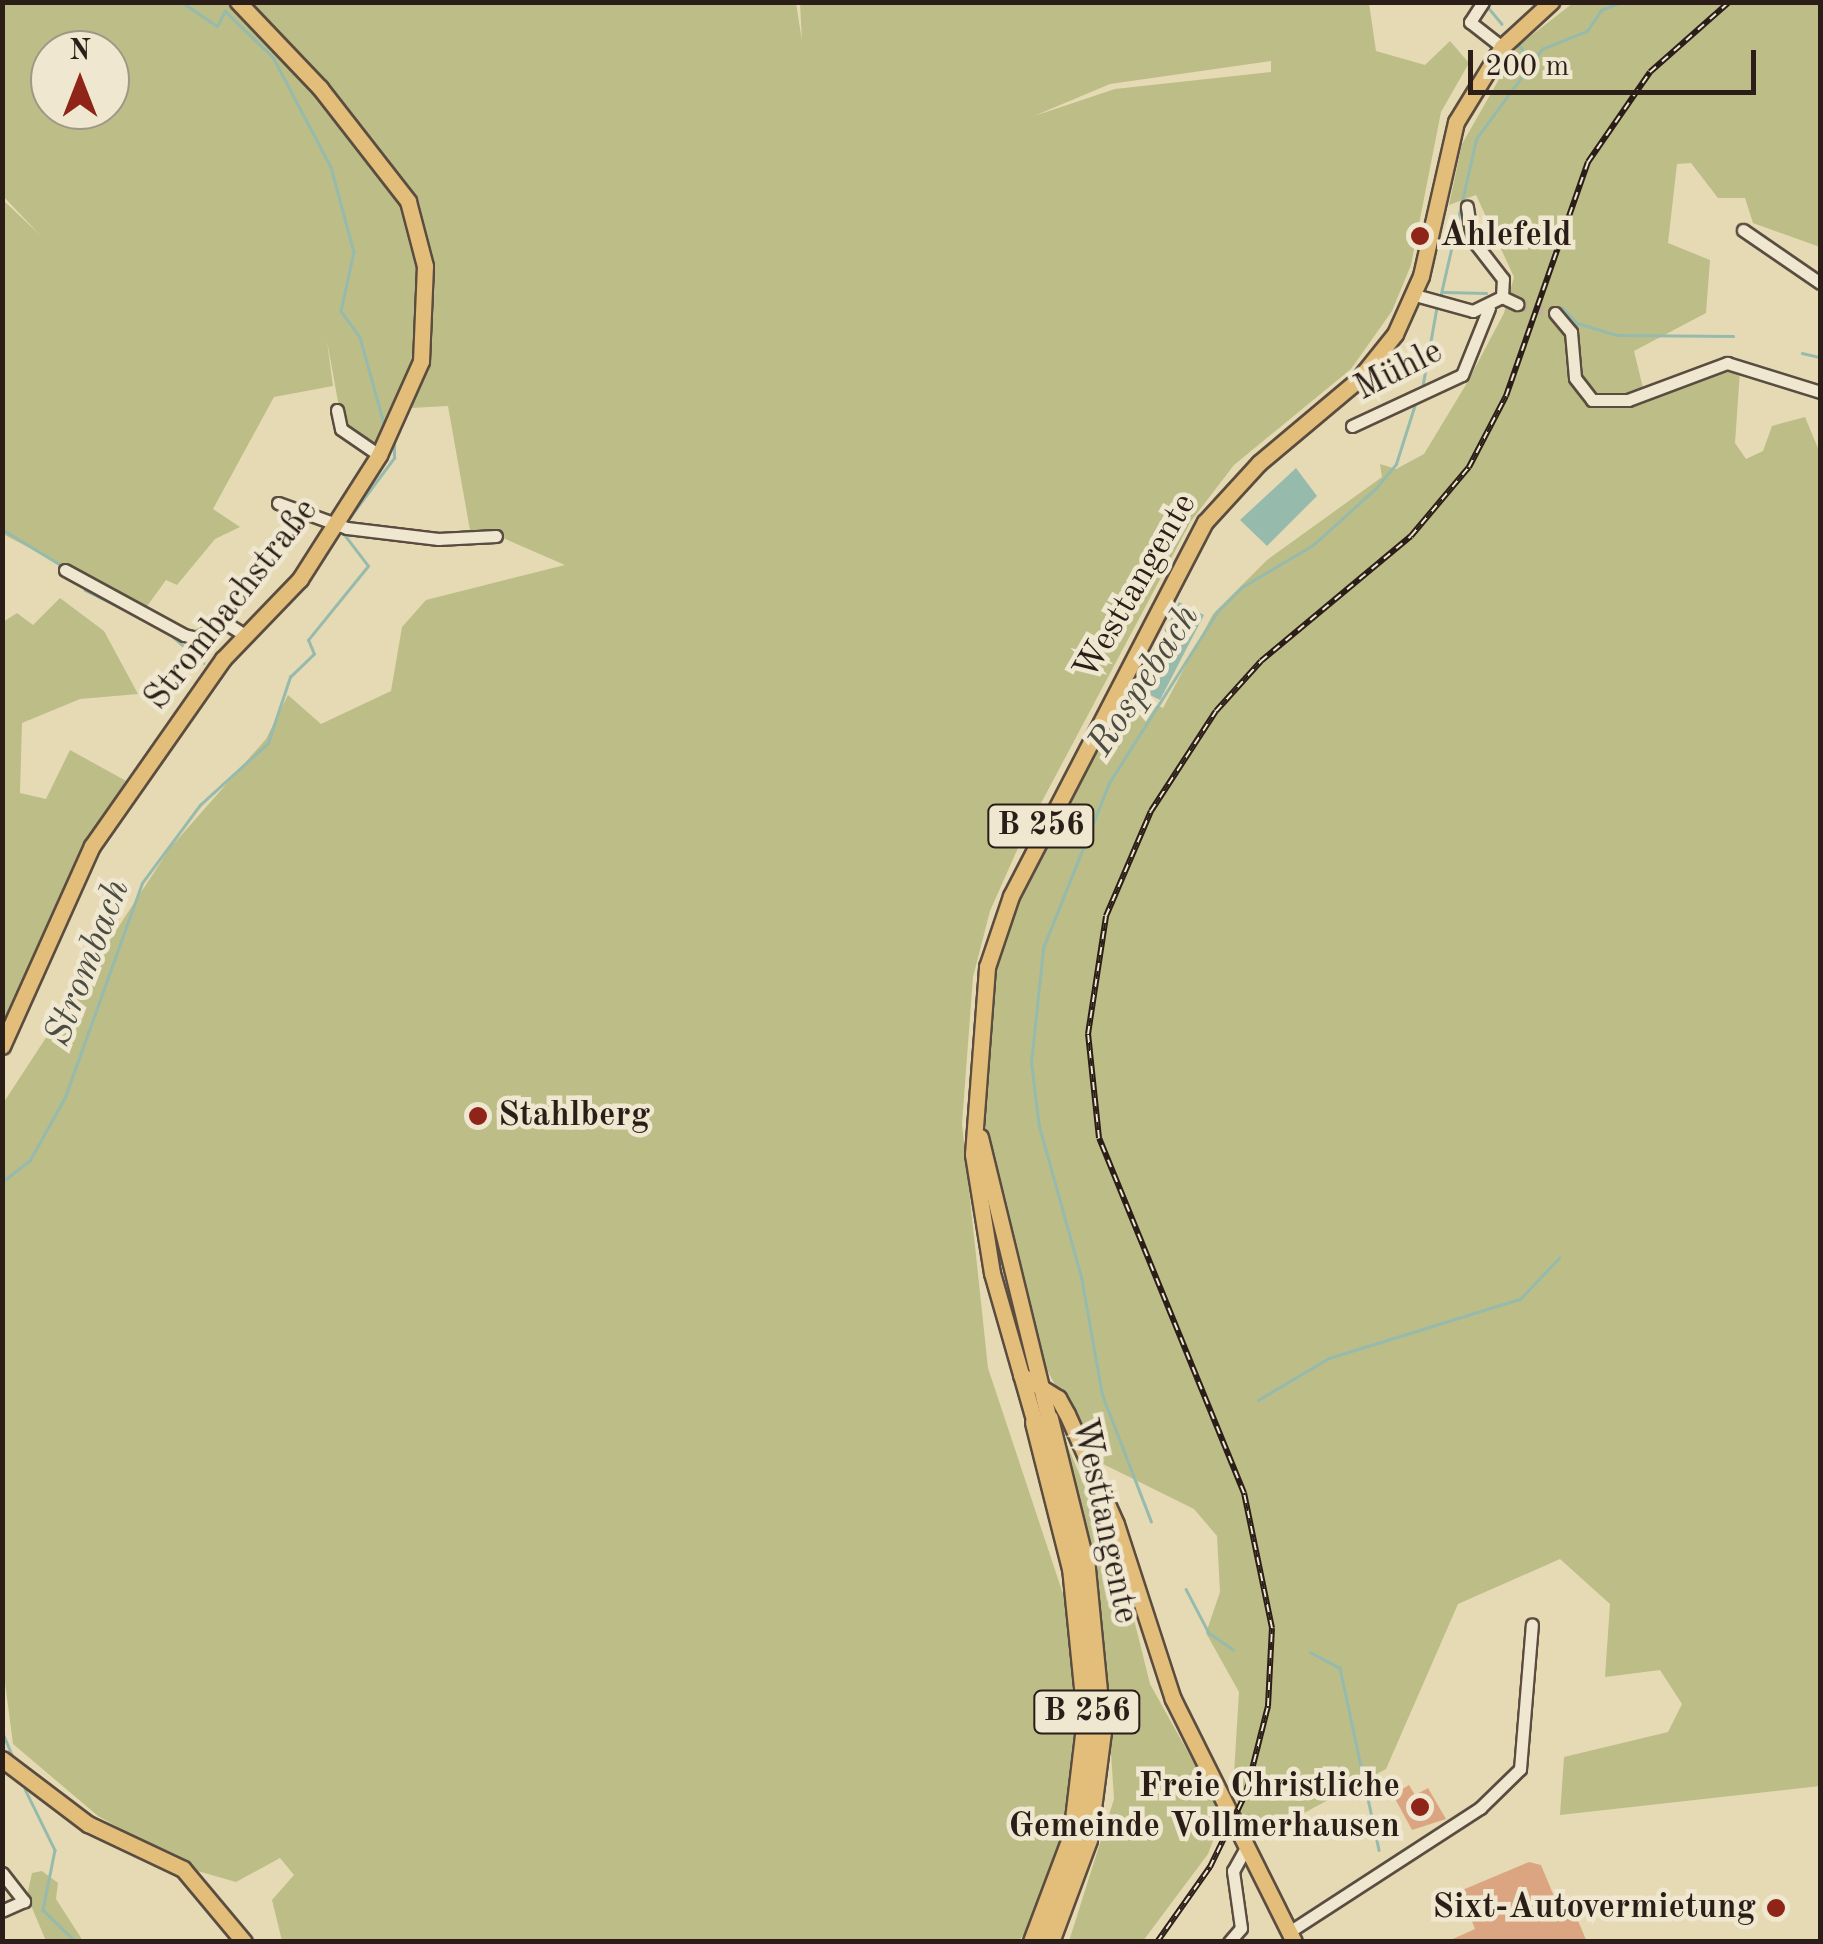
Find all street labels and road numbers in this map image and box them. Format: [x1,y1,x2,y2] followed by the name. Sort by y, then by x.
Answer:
[1348,331,1450,411] street label: Mühle
[1066,486,1206,688] street label: Westtangente
[136,491,328,719] street label: Strombachstraße
[986,799,1096,853] road number: B 256
[1062,1415,1146,1627] street label: Westtangente
[1032,1685,1142,1739] road number: B 256

